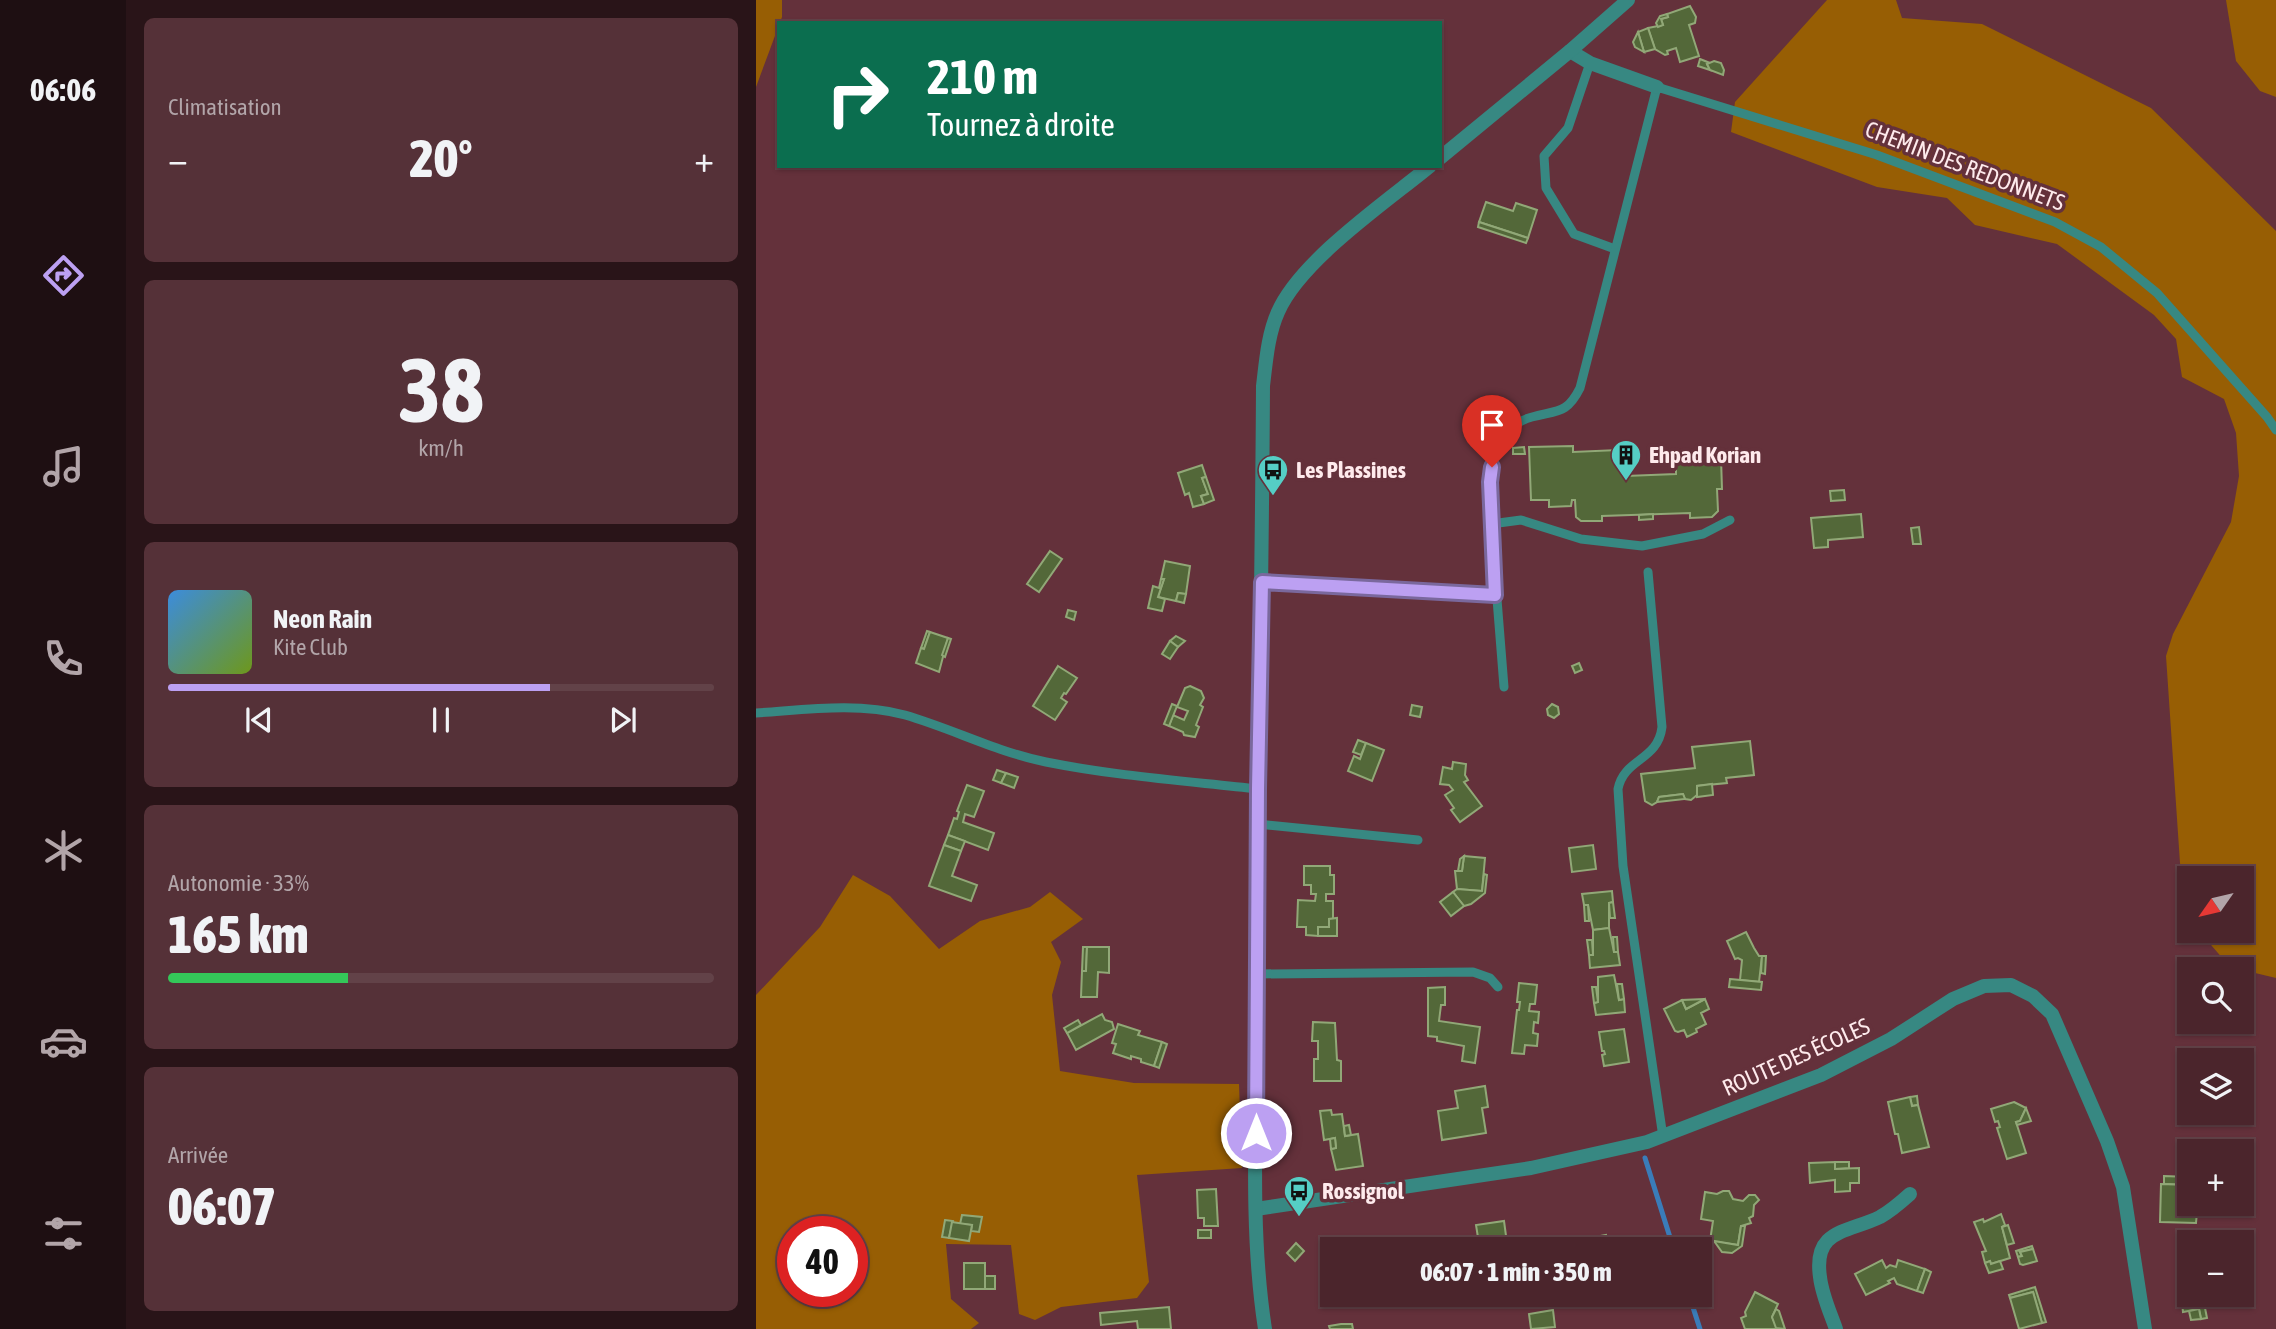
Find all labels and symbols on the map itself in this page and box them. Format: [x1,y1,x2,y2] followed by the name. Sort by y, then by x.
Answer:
[1862,116,2069,216] street label: CHEMIN DES REDONNETS
[1462,395,1522,467] pin
[1609,438,1643,482] building icon: Ehpad Korian
[1649,442,1761,468] place label: Ehpad Korian
[1256,453,1290,497] bus stop icon: Les Plassines
[1296,457,1406,483] place label: Les Plassines
[2177,866,2254,943] north arrow
[1718,1013,1874,1101] street label: ROUTE DES ÉCOLES
[1219,1096,1293,1170] position arrow
[1282,1174,1316,1218] bus stop icon: Rossignol
[1322,1178,1405,1204] place label: Rossignol
[777,1216,868,1307] speed limit sign: 40

